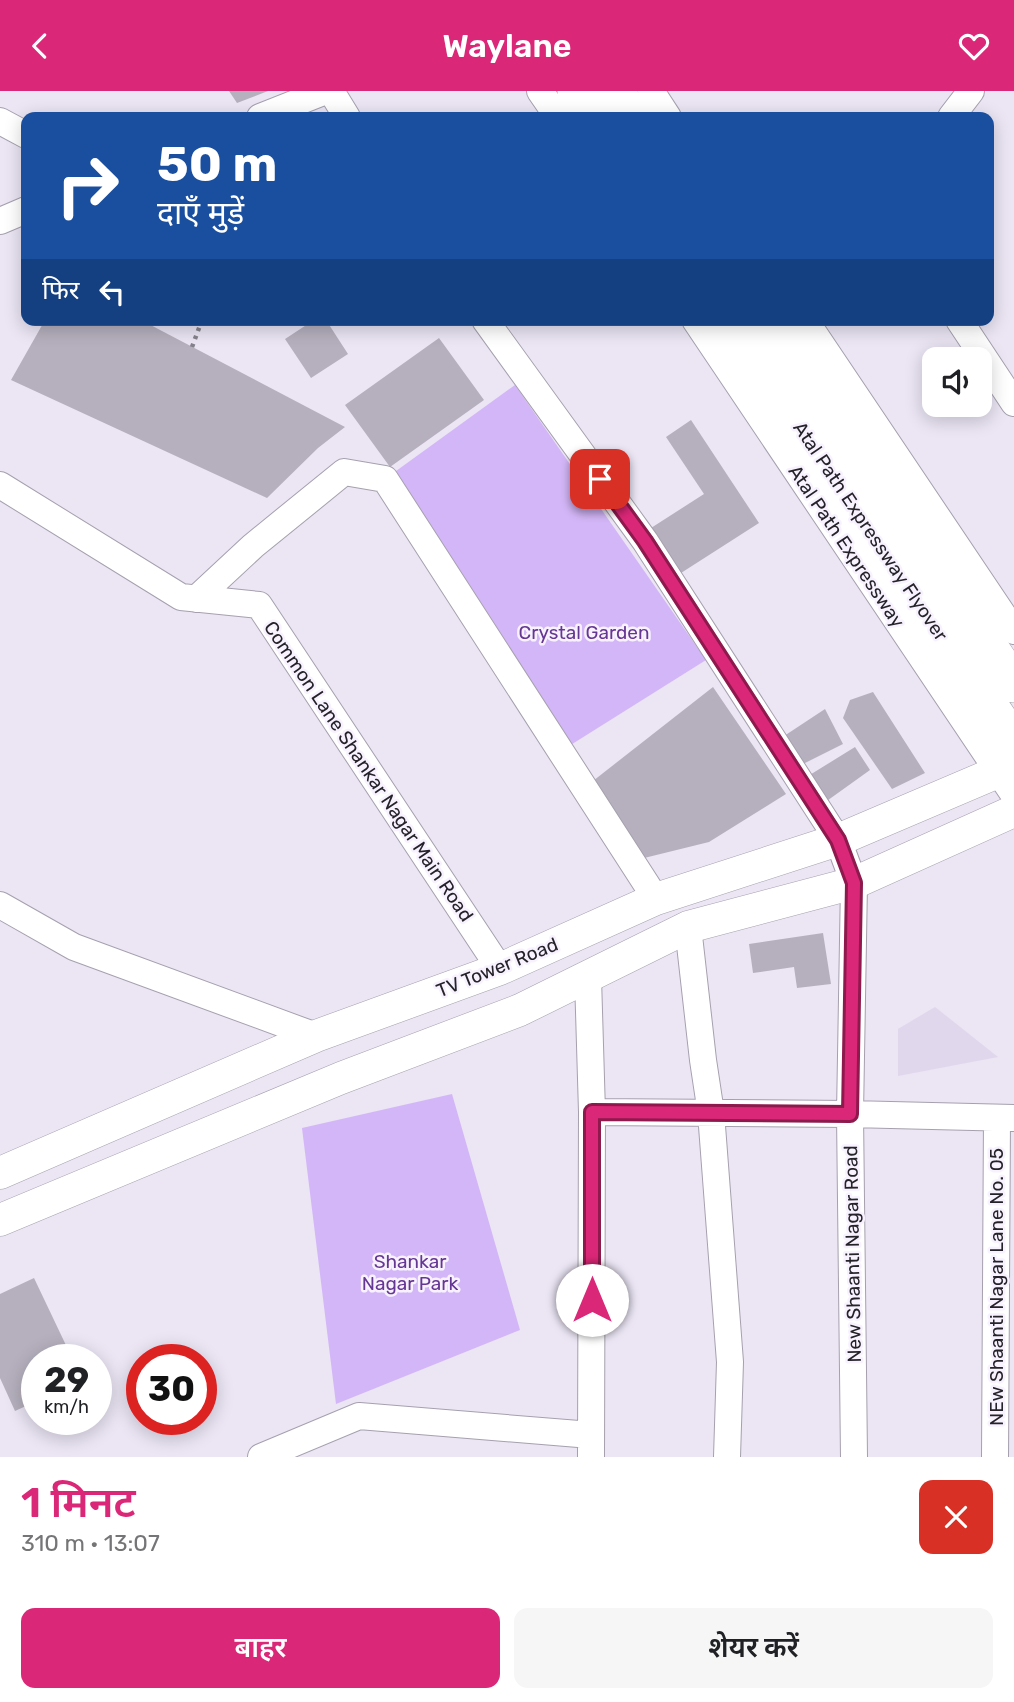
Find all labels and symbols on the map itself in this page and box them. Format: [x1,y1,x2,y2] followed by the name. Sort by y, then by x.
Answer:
[789,417,953,645] street label: Atal Path Expressway Flyover
[570,449,630,509] pin
[784,460,910,632] street label: Atal Path Expressway
[259,617,478,926] street label: Common Lane Shankar Nagar Main Road
[519,621,649,644] park label: Crystal Garden
[433,933,561,1002] street label: TV Tower Road
[839,1145,866,1363] street label: New Shaanti Nagar Road
[985,1148,1008,1426] street label: NEw Shaanti Nagar Lane No. 05
[362,1250,458,1295] park label: Shankar Nagar Park
[555,1263,629,1337] position arrow
[126,1344,217,1435] speed limit sign: 30

